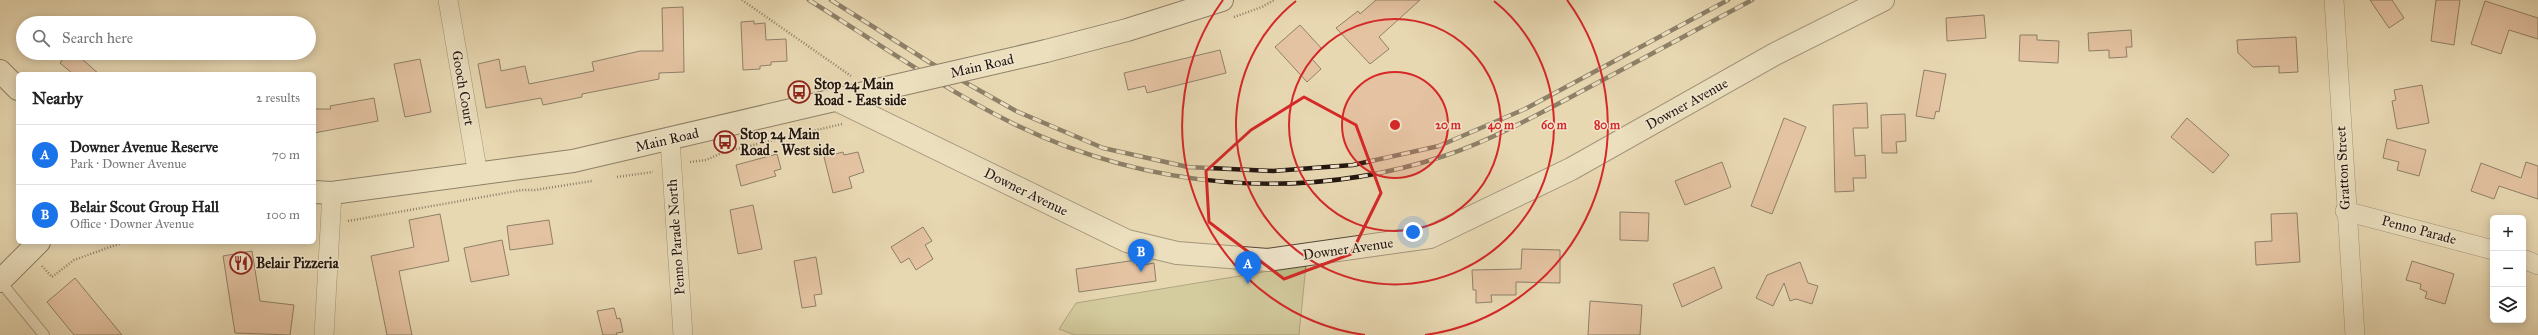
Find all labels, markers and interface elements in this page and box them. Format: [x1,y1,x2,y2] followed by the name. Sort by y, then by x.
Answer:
[16,16,316,60] search box
[30,27,52,49] icon: search
[62,29,133,47] text: Search here
[448,49,478,127] street label: Gooch Court
[949,50,1015,82] street label: Main Road
[1643,74,1731,134] street label: Downer Avenue
[814,76,907,109] place label: Stop 24 Main Road - East side
[786,79,812,105] bus stop icon: Stop 24 Main Road - East side
[32,88,83,109] text: Nearby
[256,90,300,106] text: 2 results
[1388,118,1402,132] centre of rings
[1435,118,1462,132] text: 20 m
[1488,118,1515,133] text: 40 m
[1541,118,1568,132] text: 60 m
[1594,118,1621,132] text: 80 m
[634,124,700,156] street label: Main Road
[740,126,835,159] place label: Stop 24 Main Road - West side
[2332,126,2354,210] street label: Gratton Street
[712,129,738,155] bus stop icon: Stop 24 Main Road - West side
[70,138,218,156] text: Downer Avenue Reserve
[41,147,49,163] text: A
[272,147,300,163] text: 70 m
[70,156,186,172] text: Park · Downer Avenue
[981,164,1071,220] street label: Downer Avenue
[663,178,689,296] street label: Penno Parade North
[70,198,219,216] text: Belair Scout Group Hall
[41,207,49,223] text: B
[266,207,300,223] text: 100 m
[2380,212,2458,248] street label: Penno Parade
[2490,215,2526,323] map controls
[2490,215,2526,251] button: +
[70,216,194,232] text: Office · Downer Avenue
[1403,222,1423,242] your location
[1302,234,1394,264] street label: Downer Avenue
[1128,239,1154,272] pin: B
[228,250,254,276] restaurant icon: Belair Pizzeria
[1235,251,1261,284] pin: A
[2490,251,2526,287] button: −
[256,255,340,272] place label: Belair Pizzeria
[2490,287,2526,323] button: layers

